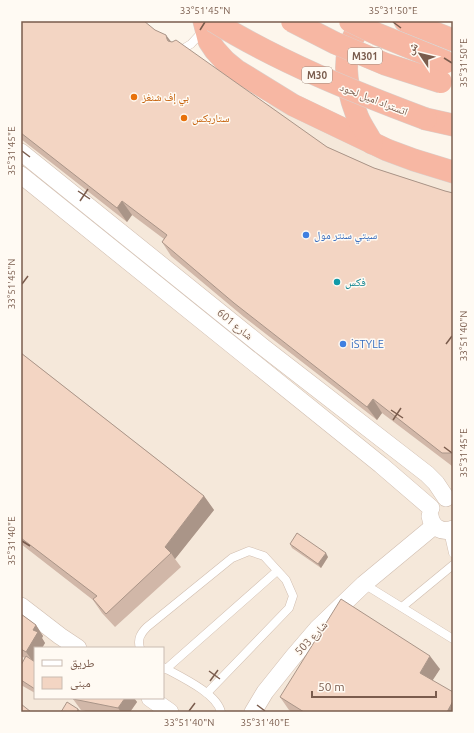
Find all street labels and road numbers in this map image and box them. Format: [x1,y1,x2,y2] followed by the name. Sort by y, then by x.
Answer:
[348,48,382,64] road number: M301
[302,67,332,83] road number: M30
[338,81,410,118] street label: اتستراد اميل لحود
[214,306,255,343] street label: شارع 601
[292,619,330,658] street label: شارع 503

